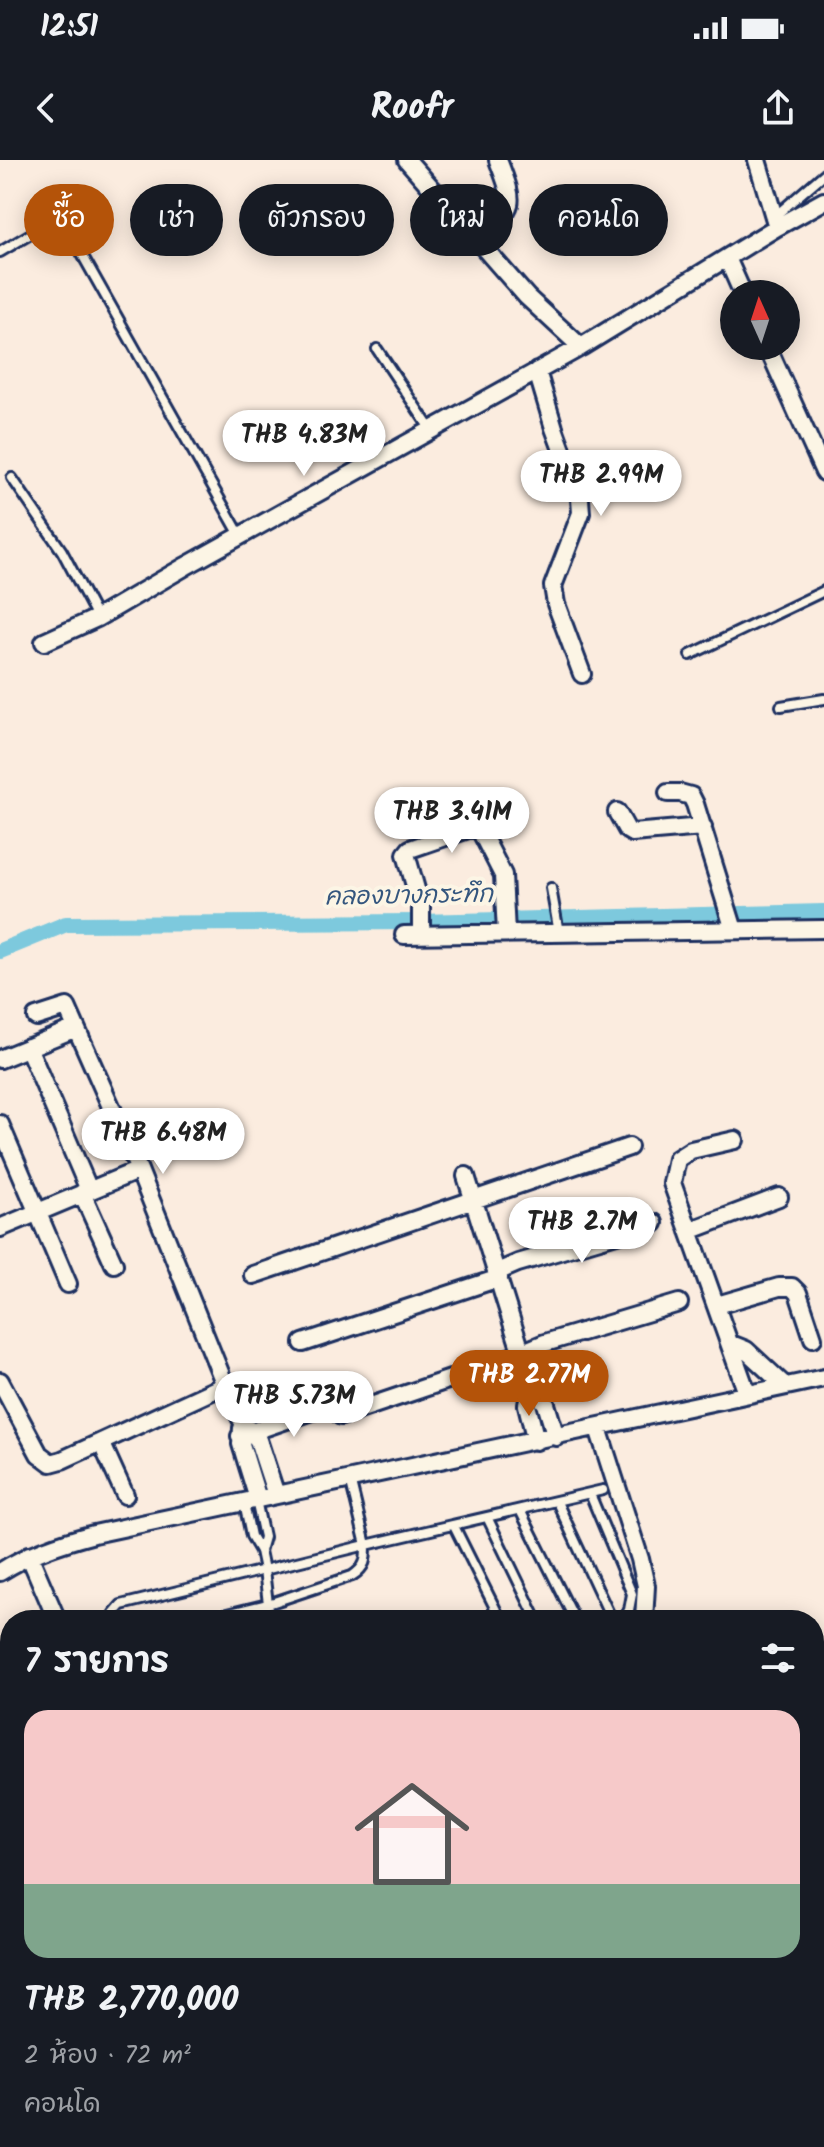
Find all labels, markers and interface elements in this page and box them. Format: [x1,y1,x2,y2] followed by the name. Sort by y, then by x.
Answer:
[40,4,98,52] text: 12:51
[370,80,454,137] text: Roofr
[24,86,68,130] icon: back
[756,86,800,130] icon: share
[24,184,114,256] chip: ซื้อ
[130,184,223,256] chip: เช่า
[239,184,394,256] chip: ตัวกรอง
[410,184,513,256] chip: ใหม่
[529,184,668,256] chip: คอนโด
[720,280,800,360] north arrow
[720,280,800,360] map controls
[212,410,396,478] pin: THB 4.83M
[241,415,367,457] text: THB 4.83M
[509,450,693,518] pin: THB 2.99M
[539,455,663,497] text: THB 2.99M
[360,787,544,855] pin: THB 3.41M
[392,792,512,834] text: THB 3.41M
[325,876,495,917] water label: คลองบางกระทึก
[71,1108,255,1176] pin: THB 6.48M
[100,1113,226,1155] text: THB 6.48M
[499,1197,665,1265] pin: THB 2.7M
[527,1202,637,1244] text: THB 2.7M
[437,1350,621,1418] pin: THB 2.77M
[468,1355,590,1397] text: THB 2.77M
[202,1371,386,1439] pin: THB 5.73M
[233,1376,355,1418] text: THB 5.73M
[24,1636,169,1690] text: 7 รายการ
[756,1636,800,1680] icon: filters
[340,1762,484,1906] icon: home
[24,1974,238,2028] text: THB 2,770,000
[24,2035,191,2077] text: 2 ห้อง · 72 m²
[24,2084,101,2126] text: คอนโด

